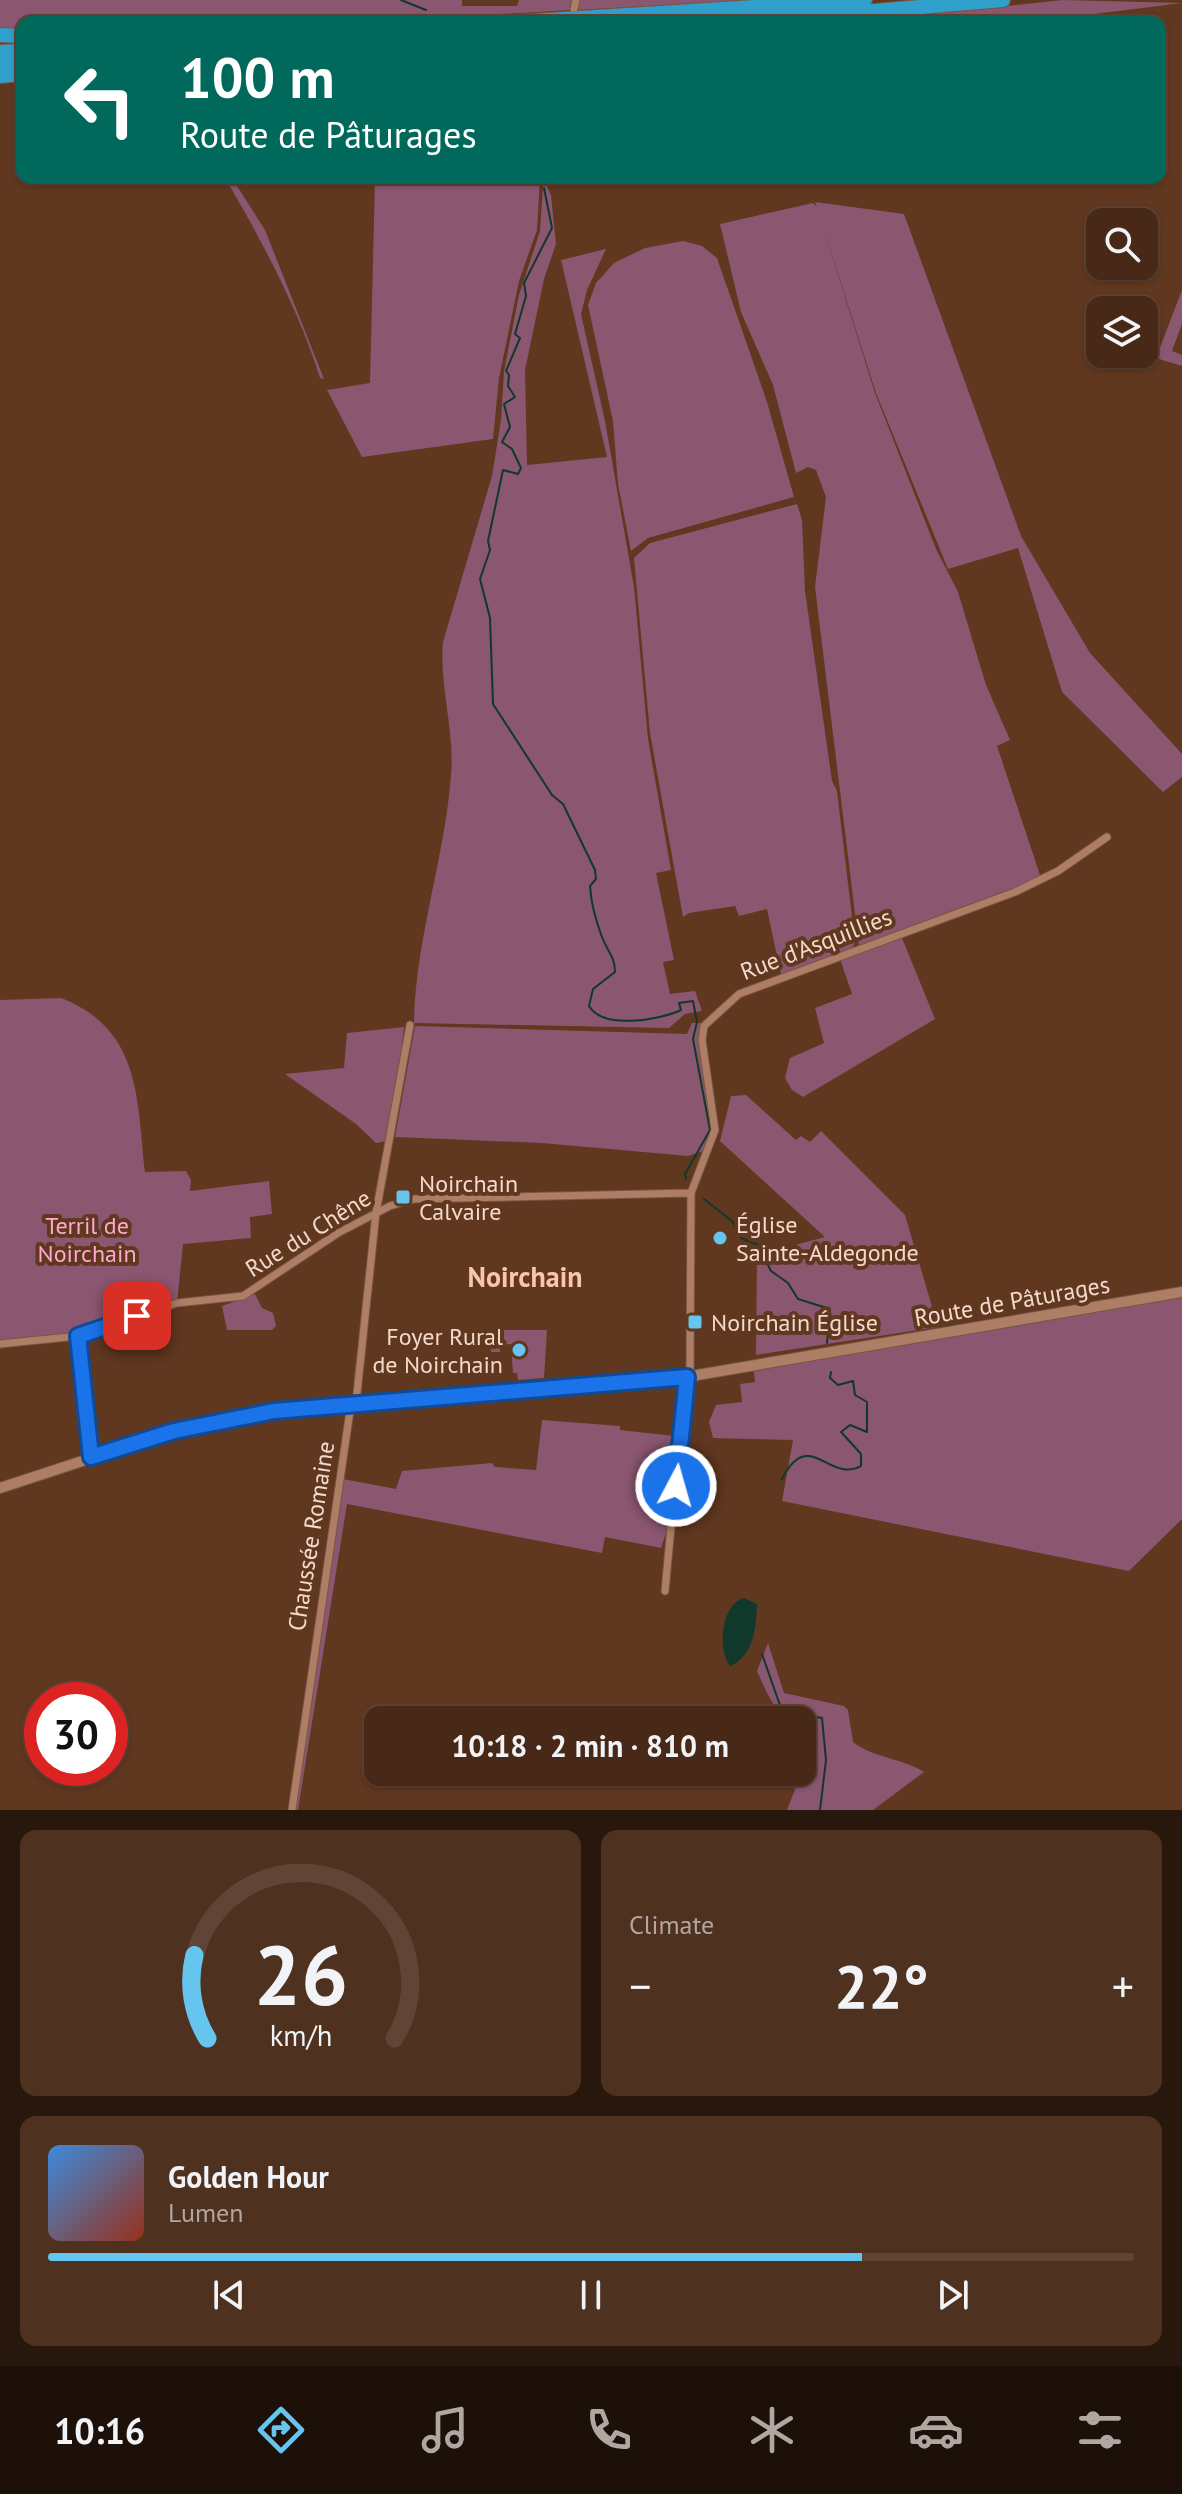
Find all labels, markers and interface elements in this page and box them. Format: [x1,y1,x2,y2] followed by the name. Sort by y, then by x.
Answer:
[180,41,335,113] text: 100 m
[48,48,152,152] icon: left
[180,111,477,158] text: Route de Pâturages
[1086,208,1158,368] map controls
[1086,208,1158,280] button: search
[1086,296,1158,368] button: layers
[736,901,896,987] street label: Rue d'Asquillies
[419,1168,518,1227] place label: Noirchain Calvaire
[239,1182,377,1284] street label: Rue du Chêne
[394,1188,412,1206] marker: Noirchain Calvaire
[736,1209,919,1268] place label: Église Sainte-Aldegonde
[37,1210,137,1269] park label: Terril de Noirchain
[711,1229,729,1247] marker: Église Sainte-Aldegonde
[468,1258,582,1295] district label: Noirchain
[912,1269,1112,1333] street label: Route de Pâturages
[103,1282,171,1350] pin
[115,1294,159,1338] icon: arrive
[711,1307,878,1338] place label: Noirchain Église
[686,1313,704,1331] marker: Noirchain Église
[372,1321,503,1380] place label: Foyer Rural de Noirchain
[510,1341,528,1359] marker: Foyer Rural de Noirchain
[281,1439,341,1633] street label: Chaussée Romaine
[634,1444,718,1528] position arrow
[24,1682,128,1786] speed limit sign: 30
[451,1726,729,1765] text: 10:18 · 2 min · 810 m
[629,1908,714,1941] text: Climate
[253,1920,348,2028] text: 26
[834,1947,929,2025] text: 22°
[629,1957,651,2014] text: −
[1112,1957,1134,2014] text: +
[269,2017,332,2054] text: km/h
[168,2157,329,2196] text: Golden Hour
[168,2196,243,2229] text: Lumen
[207,2273,251,2317] icon: previous
[569,2273,613,2317] icon: pause
[931,2273,975,2317] icon: next
[253,2402,309,2458] icon: directions
[417,2402,473,2458] icon: music
[581,2402,637,2458] icon: phone
[744,2402,800,2458] icon: climate
[908,2402,964,2458] icon: car
[1072,2402,1128,2458] icon: filters
[54,2407,145,2454] text: 10:16

